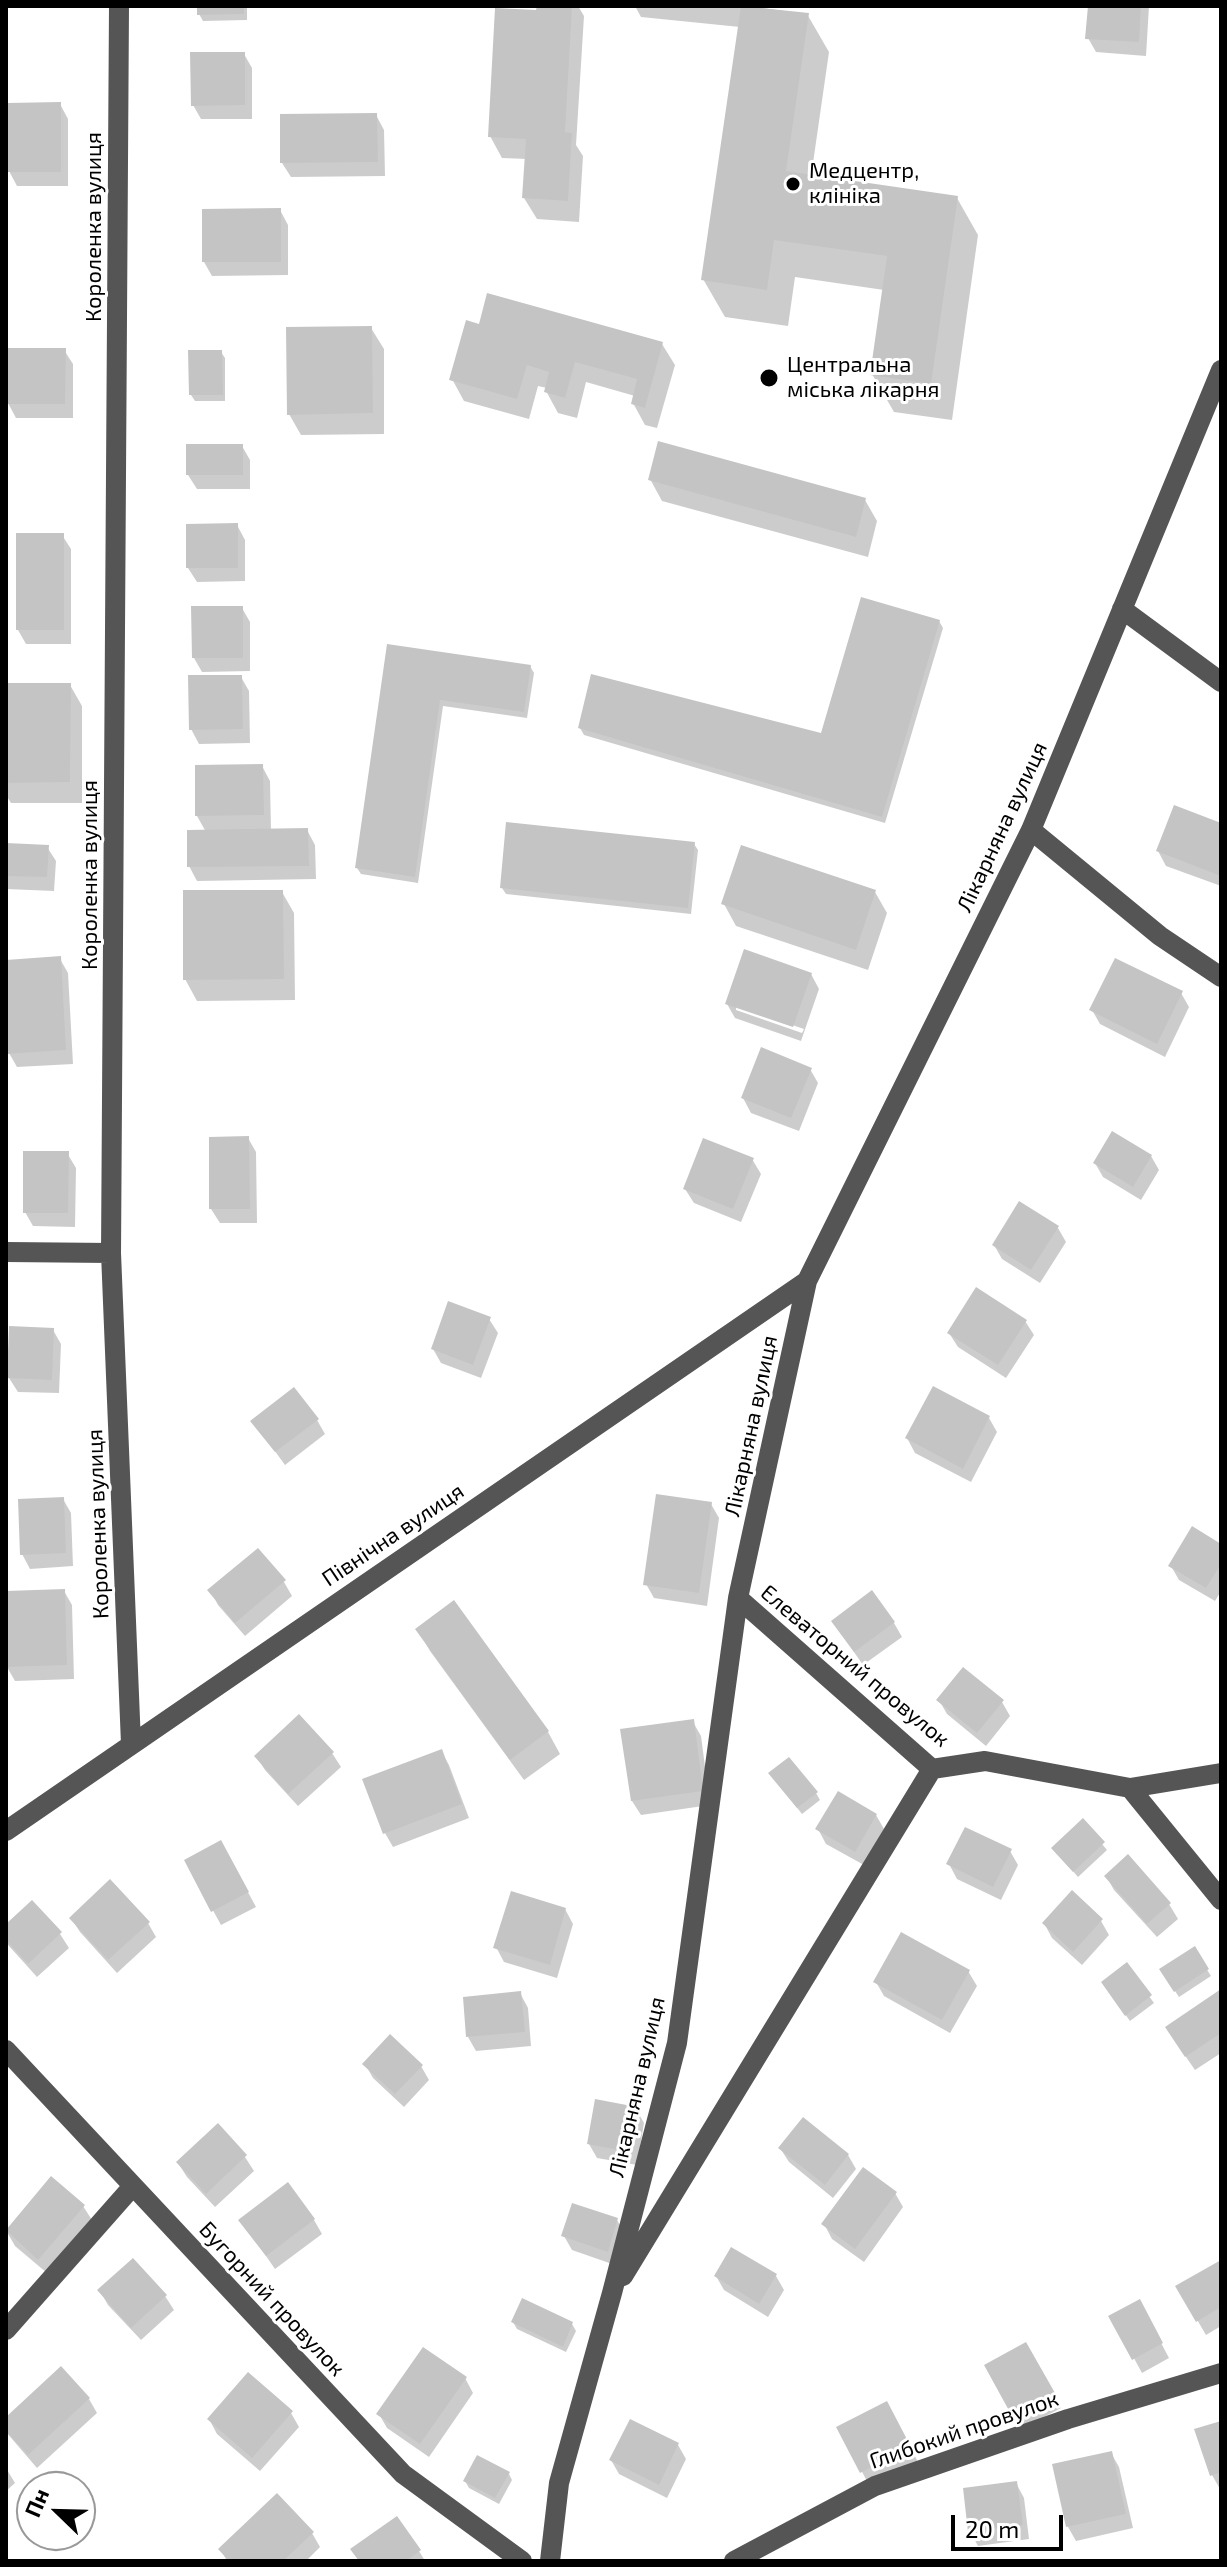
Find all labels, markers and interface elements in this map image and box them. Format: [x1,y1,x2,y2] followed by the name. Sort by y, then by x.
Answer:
[81,132,107,322] street label: Короленка вулиця
[809,158,919,210] place label: Медцентр, клініка
[784,175,802,193] marker: Медцентр, клініка
[787,352,939,404] place label: Центральна міська лікарня
[758,367,780,389] marker: Центральна міська лікарня
[951,738,1053,916] street label: Лікарняна вулиця
[77,780,103,970] street label: Короленка вулиця
[719,1333,783,1519] street label: Лікарняна вулиця
[81,1429,115,1619] street label: Короленка вулиця
[317,1478,469,1592] street label: Північна вулиця
[755,1579,955,1753] street label: Елеваторний провулок
[603,1994,671,2180] street label: Лікарняна вулиця
[194,2216,350,2382] street label: Бугорний провулок
[866,2385,1062,2475] street label: Глибокий провулок
[16,2471,96,2551] north arrow
[18,2484,53,2521] text: Пн
[955,2499,1067,2549] scale bar
[965,2514,1019,2543] text: 20 m

